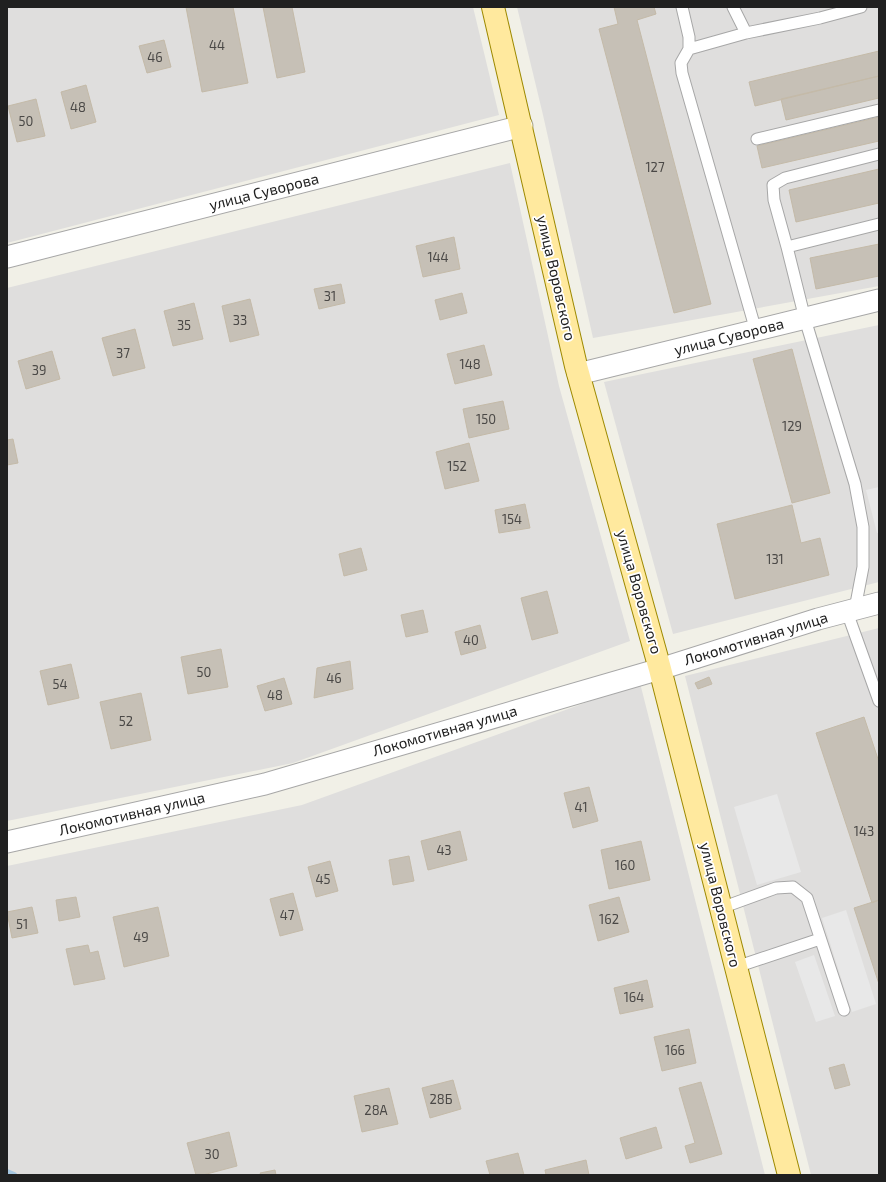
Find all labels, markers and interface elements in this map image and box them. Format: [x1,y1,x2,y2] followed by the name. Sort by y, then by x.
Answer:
[209,37,225,53] house number: 44
[147,49,163,65] house number: 46
[70,99,86,115] house number: 48
[19,113,33,129] house number: 50
[645,159,665,175] house number: 127
[207,169,321,214] street label: улица Суворова
[533,213,580,342] street label: улица Воровского
[427,249,449,265] house number: 144
[324,288,336,304] house number: 31
[233,312,247,328] house number: 33
[672,314,786,359] street label: улица Суворова
[177,317,191,333] house number: 35
[116,345,130,361] house number: 37
[459,356,481,372] house number: 148
[32,362,46,378] house number: 39
[476,411,496,427] house number: 150
[782,418,802,434] house number: 129
[447,458,467,474] house number: 152
[502,511,522,527] house number: 154
[613,528,666,656] street label: улица Воровского
[766,551,784,567] house number: 131
[682,608,830,669] street label: Локомотивная улица
[463,632,479,648] house number: 40
[197,664,211,680] house number: 50
[326,670,342,686] house number: 46
[53,676,67,692] house number: 54
[267,687,283,703] house number: 48
[370,701,519,760] street label: Локомотивная улица
[119,713,133,729] house number: 52
[57,787,207,840] street label: Локомотивная улица
[574,799,588,815] house number: 41
[854,823,874,839] house number: 143
[696,840,745,969] street label: улица Воровского
[436,842,452,858] house number: 43
[615,857,635,873] house number: 160
[316,871,331,887] house number: 45
[280,907,295,923] house number: 47
[599,911,619,927] house number: 162
[16,916,28,932] house number: 51
[133,929,149,945] house number: 49
[624,989,644,1005] house number: 164
[665,1042,685,1058] house number: 166
[430,1091,453,1107] house number: 28Б
[364,1102,388,1118] house number: 28А
[204,1146,220,1162] house number: 30

